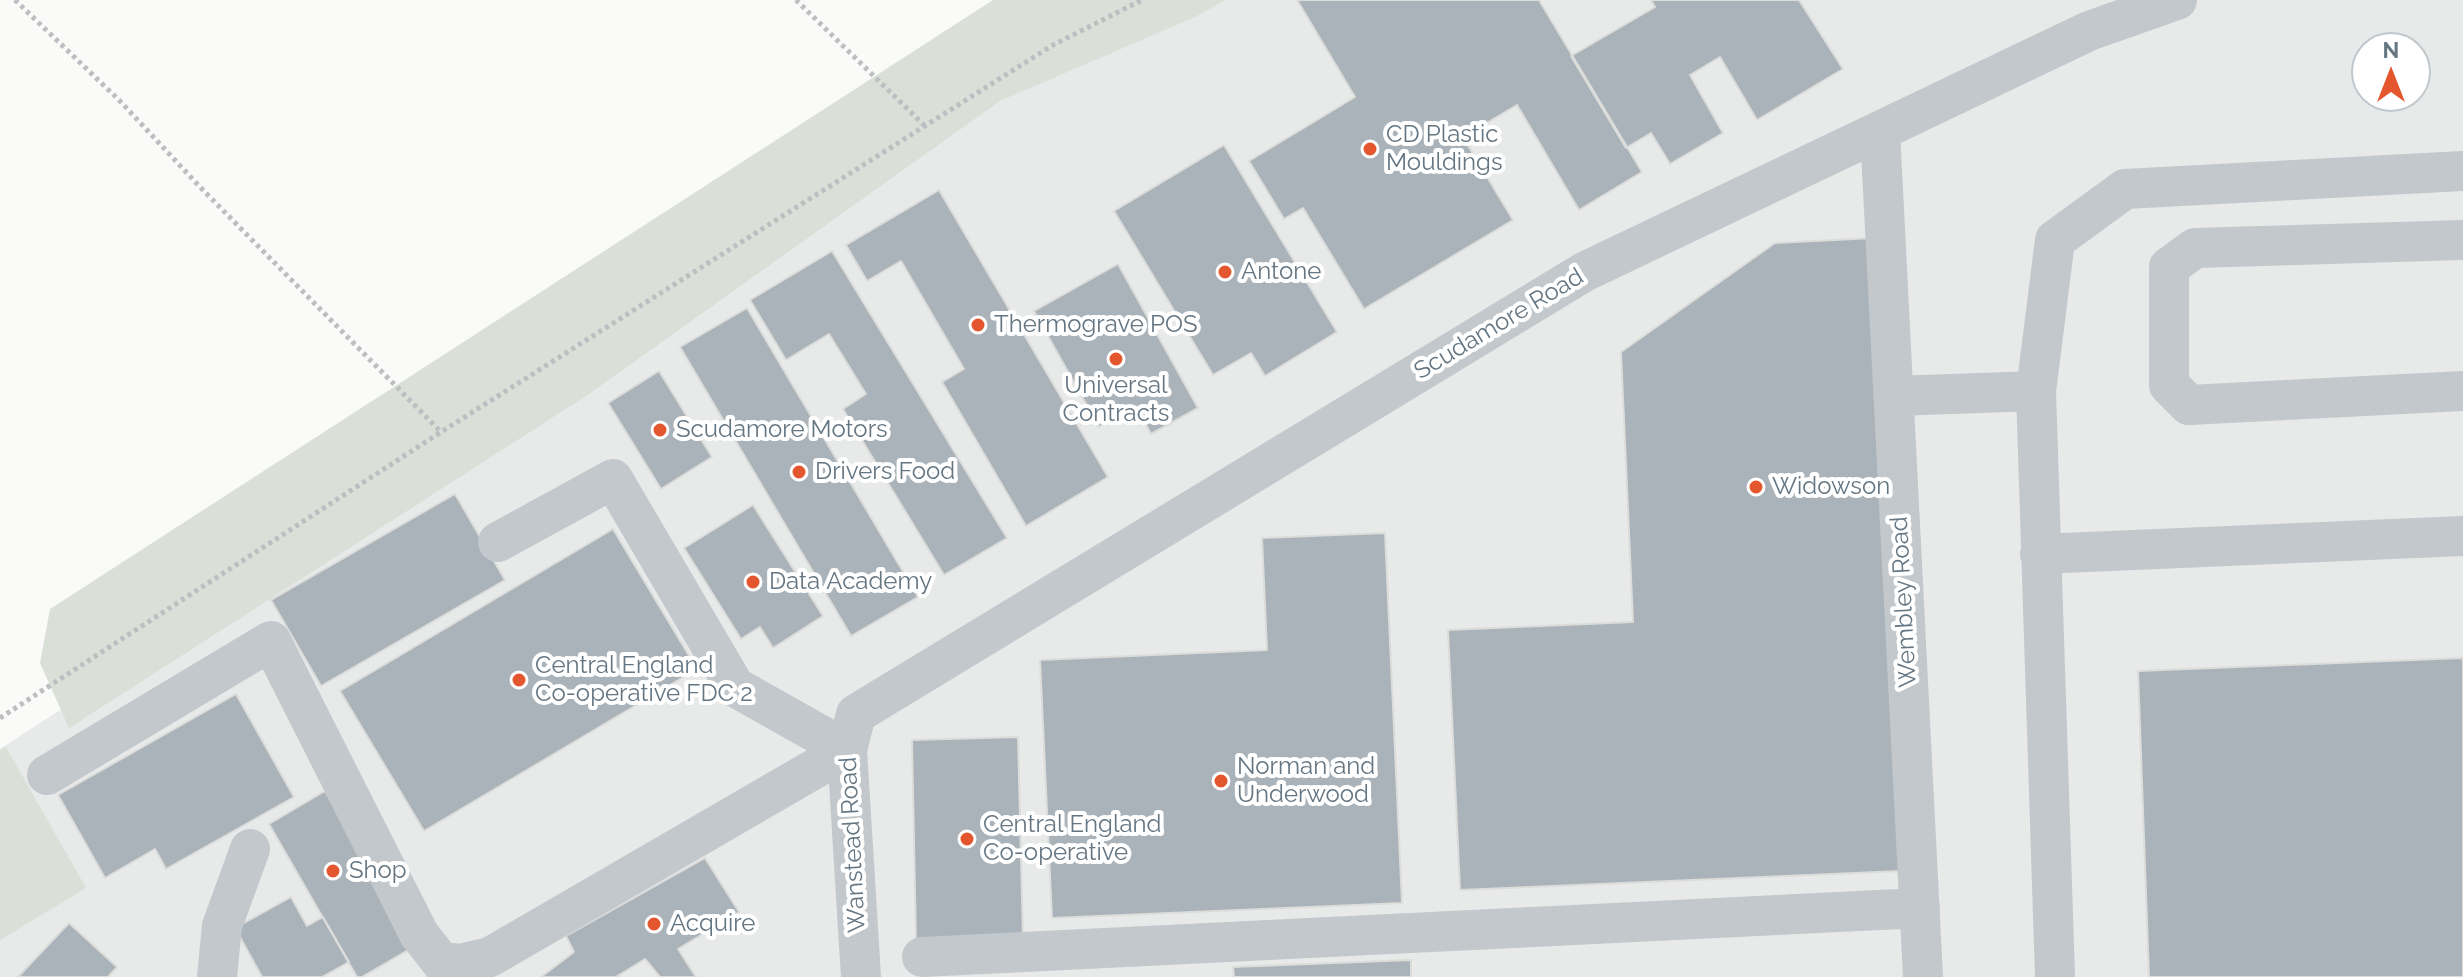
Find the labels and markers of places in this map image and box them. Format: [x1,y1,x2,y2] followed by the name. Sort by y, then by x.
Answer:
[1386,121,1502,177] place label: CD Plastic Mouldings
[1361,140,1379,158] marker: CD Plastic Mouldings
[1241,258,1321,286] place label: Antone
[1216,263,1234,281] marker: Antone
[994,311,1197,339] place label: Thermograve POS
[969,316,987,334] marker: Thermograve POS
[1107,350,1125,368] marker: Universal Contracts
[1063,372,1169,428] place label: Universal Contracts
[676,416,888,444] place label: Scudamore Motors
[651,421,669,439] marker: Scudamore Motors
[815,458,955,486] place label: Drivers Food
[790,463,808,481] marker: Drivers Food
[1772,473,1890,501] place label: Widowson
[1747,478,1765,496] marker: Widowson
[769,568,932,596] place label: Data Academy
[744,573,762,591] marker: Data Academy
[535,652,753,708] place label: Central England Co-operative FDC 2
[510,671,528,689] marker: Central England Co-operative FDC 2
[1237,753,1375,809] place label: Norman and Underwood
[1212,772,1230,790] marker: Norman and Underwood
[983,811,1161,867] place label: Central England Co-operative
[958,830,976,848] marker: Central England Co-operative
[349,857,407,885] place label: Shop
[324,862,342,880] marker: Shop
[670,910,755,938] place label: Acquire
[645,915,663,933] marker: Acquire

